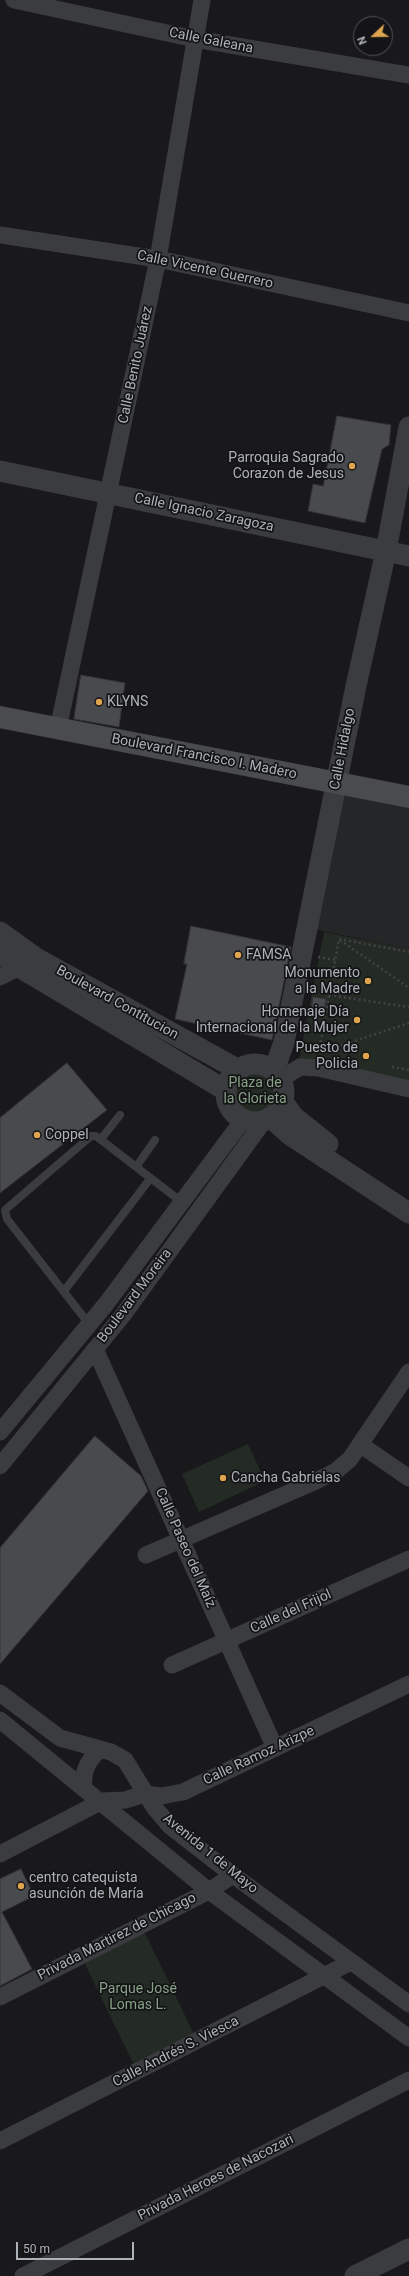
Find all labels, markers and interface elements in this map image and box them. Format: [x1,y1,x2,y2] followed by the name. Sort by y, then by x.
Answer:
[353,16,393,56] north arrow
[167,25,255,57] street label: Calle Galeana
[355,34,370,46] text: N
[135,247,275,293] street label: Calle Vicente Guerrero
[115,305,157,425] street label: Calle Benito Juárez
[228,450,344,482] place label: Parroquia Sagrado Corazon de Jesus
[347,461,357,471] marker: Parroquia Sagrado Corazon de Jesus
[133,490,275,536] street label: Calle Ignacio Zaragoza
[107,694,148,710] place label: KLYNS
[94,697,104,707] marker: KLYNS
[327,707,359,791] street label: Calle Hidalgo
[110,731,298,783] street label: Boulevard Francisco I. Madero
[246,947,291,963] place label: FAMSA
[233,950,243,960] marker: FAMSA
[53,962,181,1044] street label: Boulevard Contitucion
[284,965,360,998] place label: Monumento a la Madre
[363,976,373,986] marker: Monumento a la Madre
[196,1004,349,1036] place label: Homenaje Día Internacional de la Mujer
[352,1015,362,1025] marker: Homenaje Día Internacional de la Mujer
[296,1040,358,1072] place label: Puesto de Policia
[361,1051,371,1061] marker: Puesto de Policia
[223,1075,287,1108] park label: Plaza de la Glorieta
[45,1127,89,1143] place label: Coppel
[32,1130,42,1140] marker: Coppel
[94,1246,176,1346] street label: Boulevard Moreira
[231,1470,340,1486] place label: Cancha Gabrielas
[218,1473,228,1483] marker: Cancha Gabrielas
[151,1485,219,1611] street label: Calle Paseo del Maíz
[248,1587,334,1637] street label: Calle del Frijol
[201,1723,317,1789] street label: Calle Ramoz Arizpe
[159,1811,261,1897] street label: Avenida 1 de Mayo
[29,1870,144,1902] place label: centro catequista asunción de María
[16,1881,26,1891] marker: centro catequista asunción de María
[35,1890,199,1984] street label: Privada Martirez de Chicago
[99,1981,177,2014] park label: Parque José Lomas L.
[110,2013,242,2091] street label: Calle Andrés S. Viesca
[135,2131,297,2225] street label: Privada Heroes de Nacozari
[18,2234,136,2260] scale bar
[23,2242,50,2256] text: 50 m

